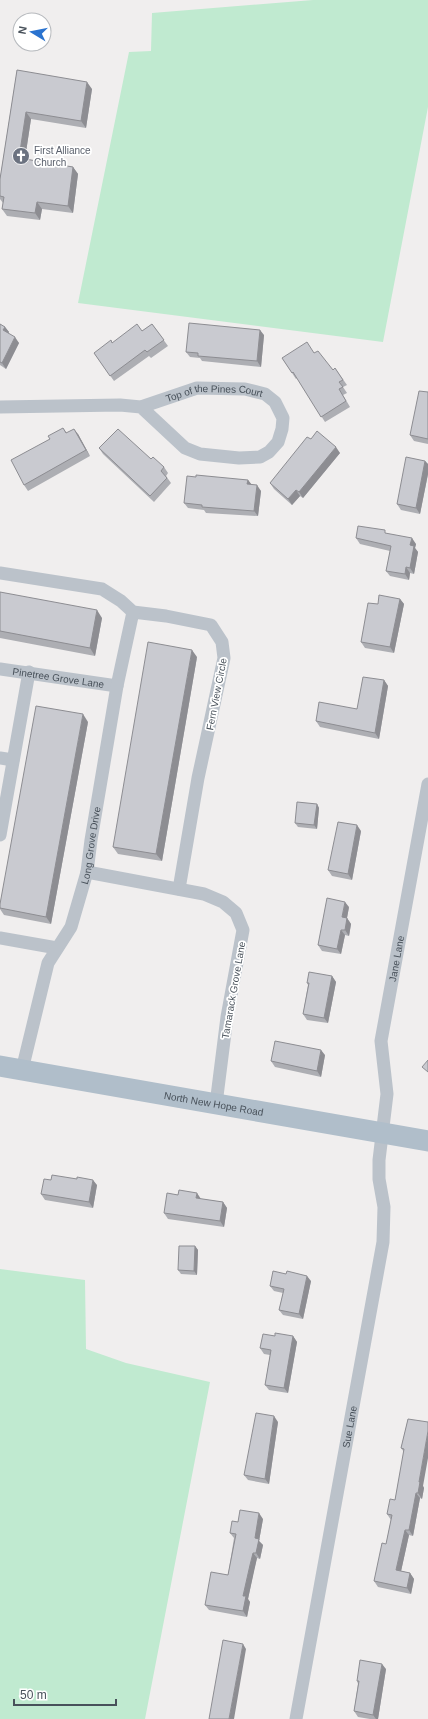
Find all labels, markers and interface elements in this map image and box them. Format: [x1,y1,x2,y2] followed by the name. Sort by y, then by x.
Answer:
[12,12,52,52] north arrow
[16,25,29,35] text: N
[34,145,91,168] place label: First Alliance Church
[11,146,31,166] church icon: First Alliance Church
[164,383,264,404] street label: Top of the Pines Court
[204,657,229,731] street label: Fern View Circle
[12,666,105,690] street label: Pinetree Grove Lane
[79,805,103,886] street label: Long Grove Drive
[387,934,406,983] street label: Jane Lane
[220,940,248,1039] street label: Tamarack Grove Lane
[163,1090,264,1118] street label: North New Hope Road
[341,1404,359,1449] street label: Sue Lane
[14,1681,116,1707] scale bar
[20,1688,47,1702] text: 50 m

